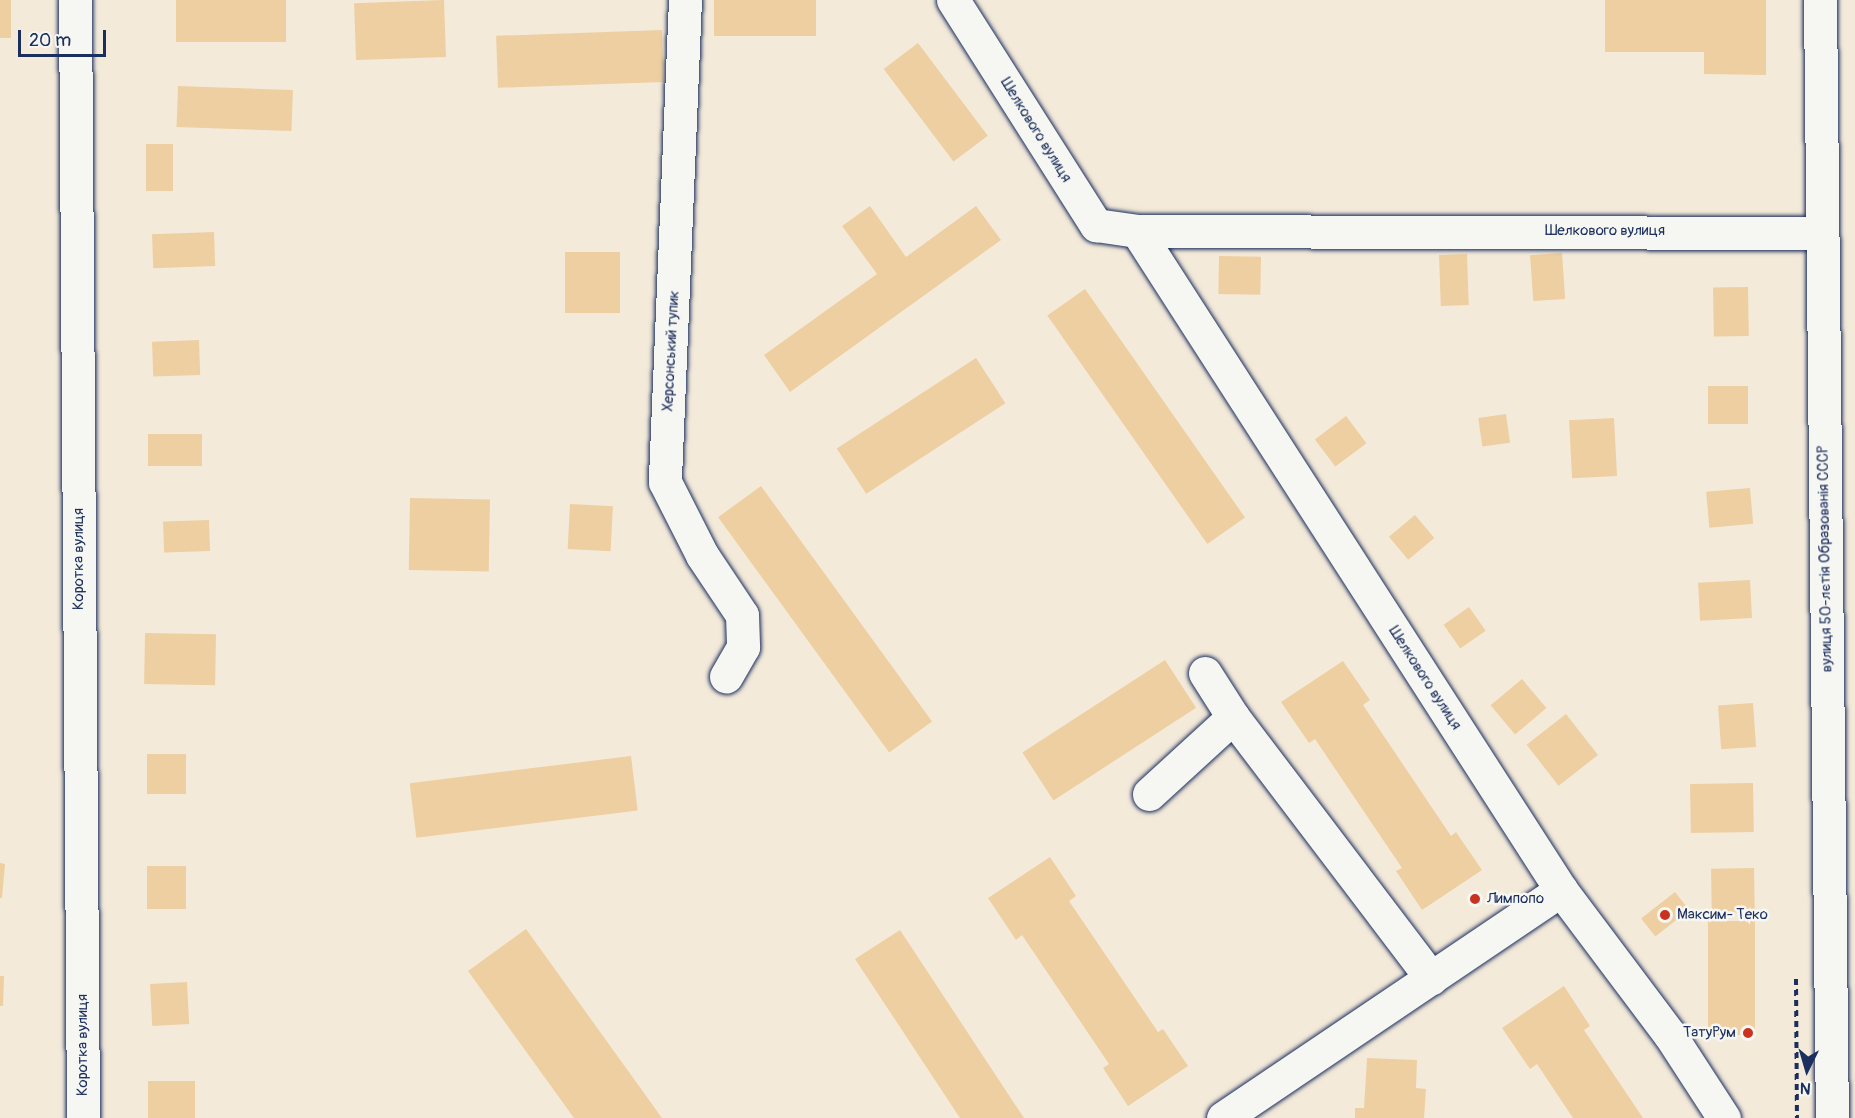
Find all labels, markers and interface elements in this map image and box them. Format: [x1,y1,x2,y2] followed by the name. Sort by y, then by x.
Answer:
[21,18,110,56] scale bar
[29,29,71,52] text: 20 m
[997,74,1075,186] street label: Шелкового вулиця
[1545,222,1665,240] street label: Шелкового вулиця
[659,290,683,412] street label: Херсонський тупик
[1814,445,1836,673] street label: вулиця 50-лєтія Образованія СССР
[70,508,88,610] street label: Коротка вулиця
[1385,623,1465,733] street label: Шелкового вулиця
[1487,890,1544,908] place label: Лимпопо
[1468,892,1482,906] marker: Лимпопо
[1677,906,1768,924] place label: Максим- Теко
[1658,908,1672,922] marker: Максим- Теко
[74,994,92,1096] street label: Коротка вулиця
[1683,1024,1736,1042] place label: ТатуРум
[1741,1026,1755,1040] marker: ТатуРум
[1777,1040,1837,1100] north arrow
[1799,1077,1812,1098] text: N

